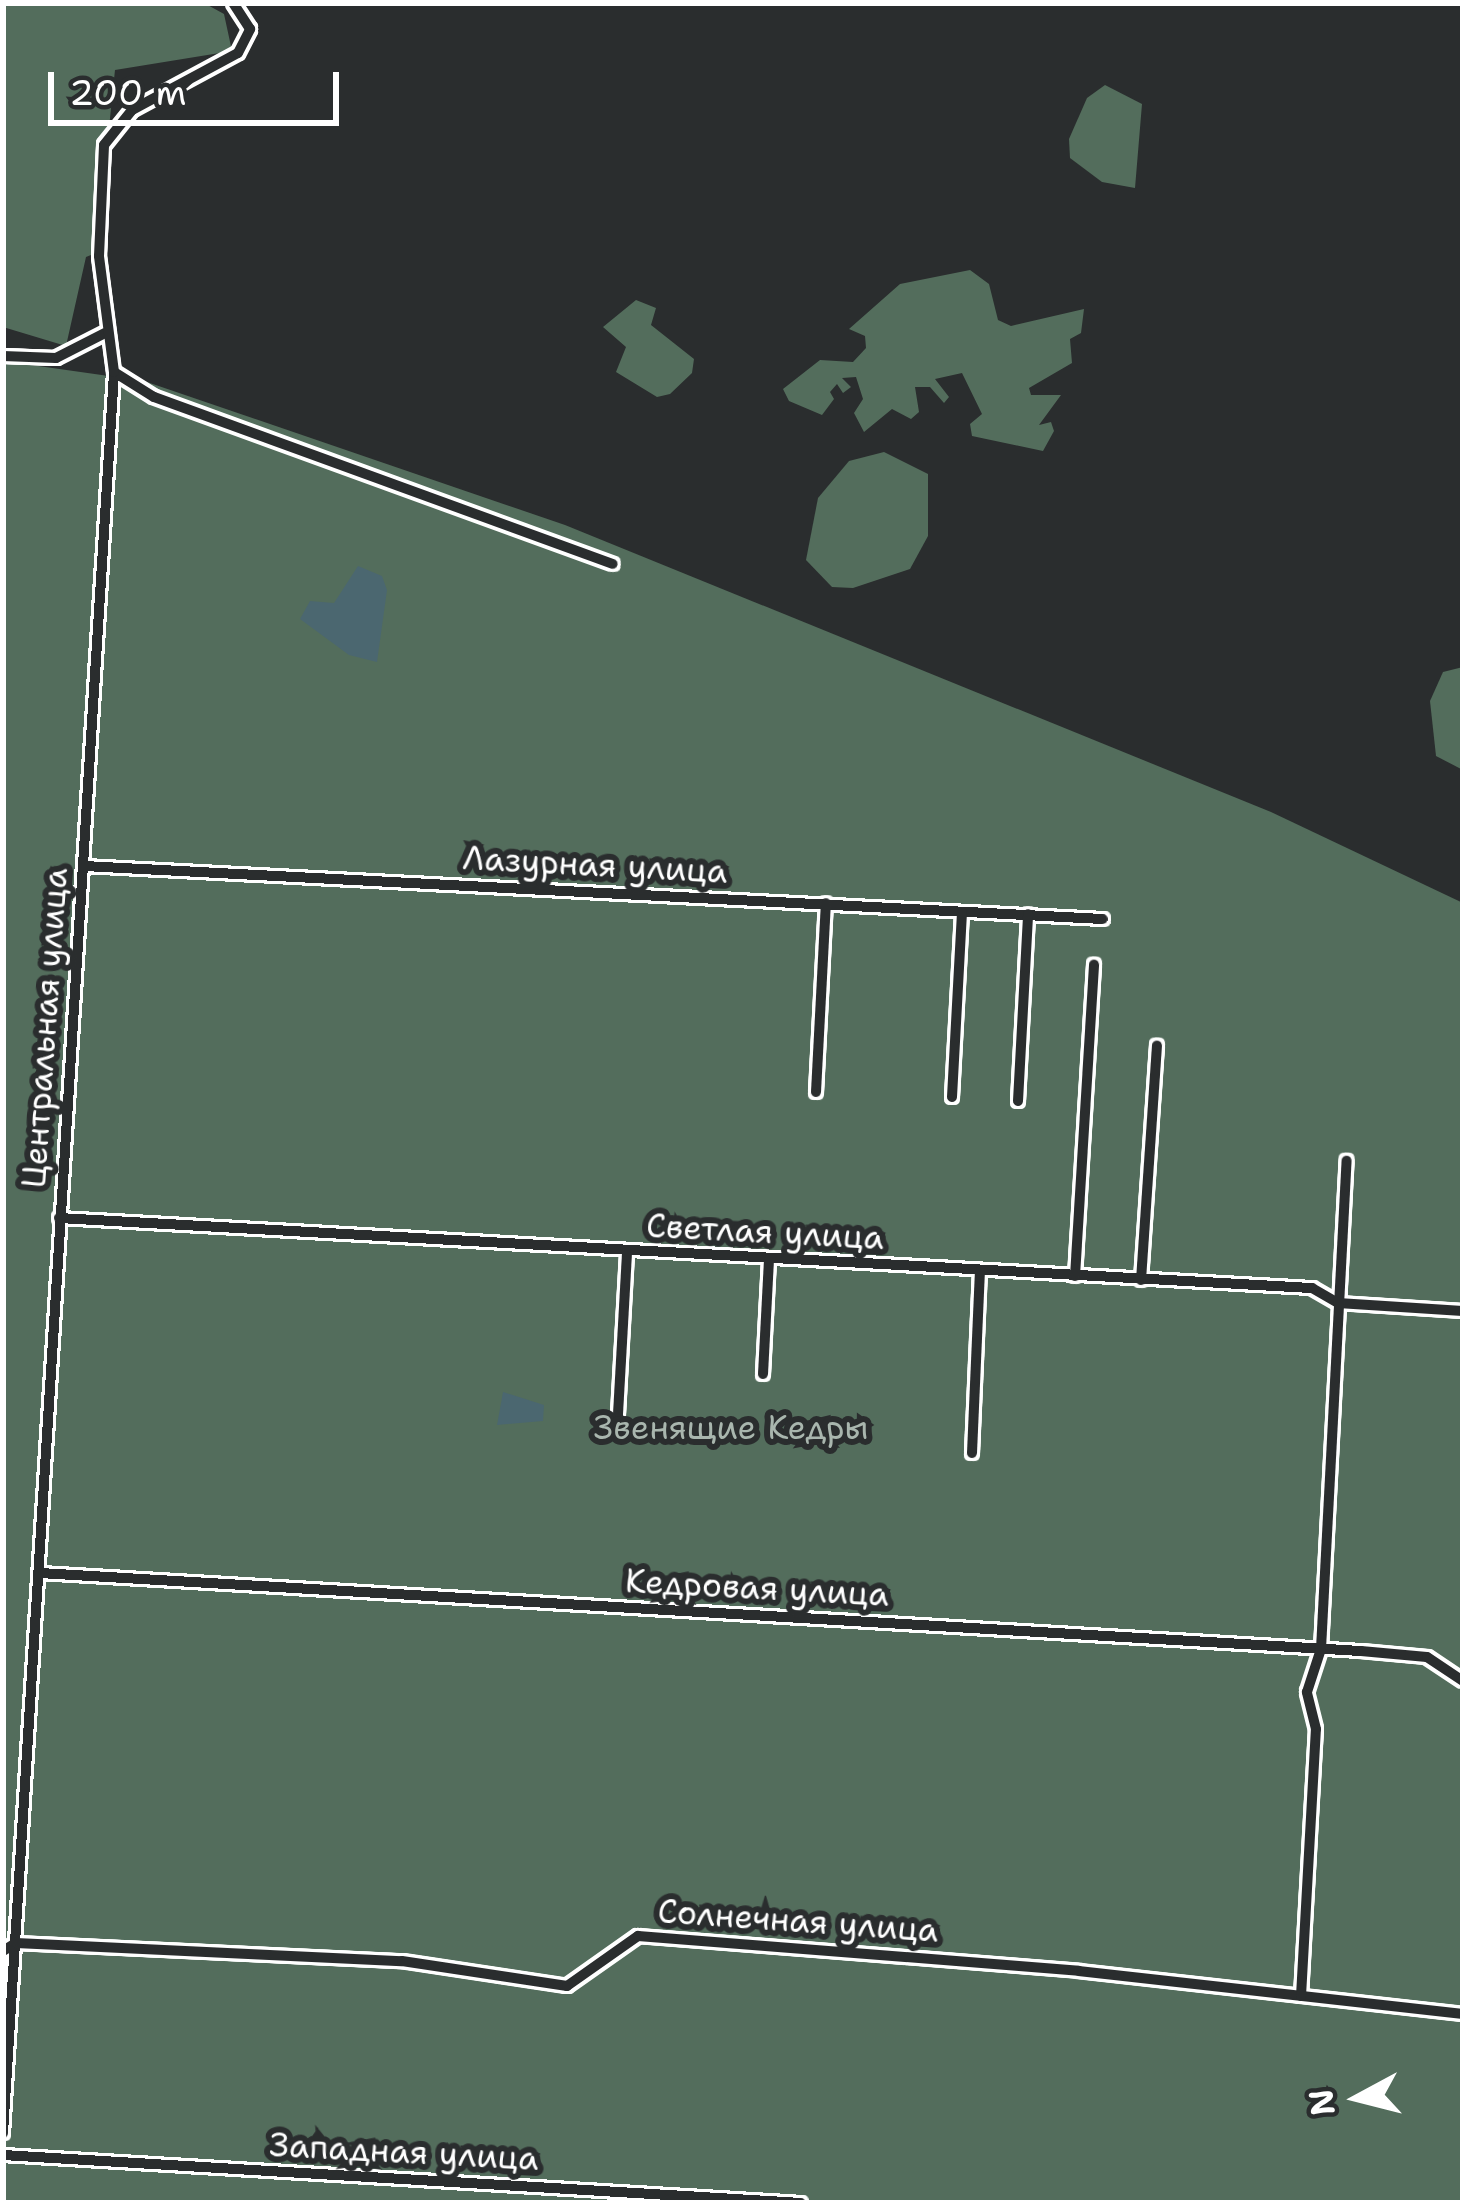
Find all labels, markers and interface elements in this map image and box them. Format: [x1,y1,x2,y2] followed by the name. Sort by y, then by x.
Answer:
[54,48,345,122] scale bar
[69,68,186,117] text: 200 m
[462,838,728,892] street label: Лазурная улица
[14,866,76,1190] street label: Центральная улица
[645,1206,885,1258] street label: Светлая улица
[593,1408,869,1448] park label: Звенящие Кедры
[624,1561,890,1615] street label: Кедровая улица
[656,1891,940,1951] street label: Солнечная улица
[1298,2038,1418,2158] north arrow
[1298,2087,1346,2118] text: N
[268,2125,540,2179] street label: Западная улица

